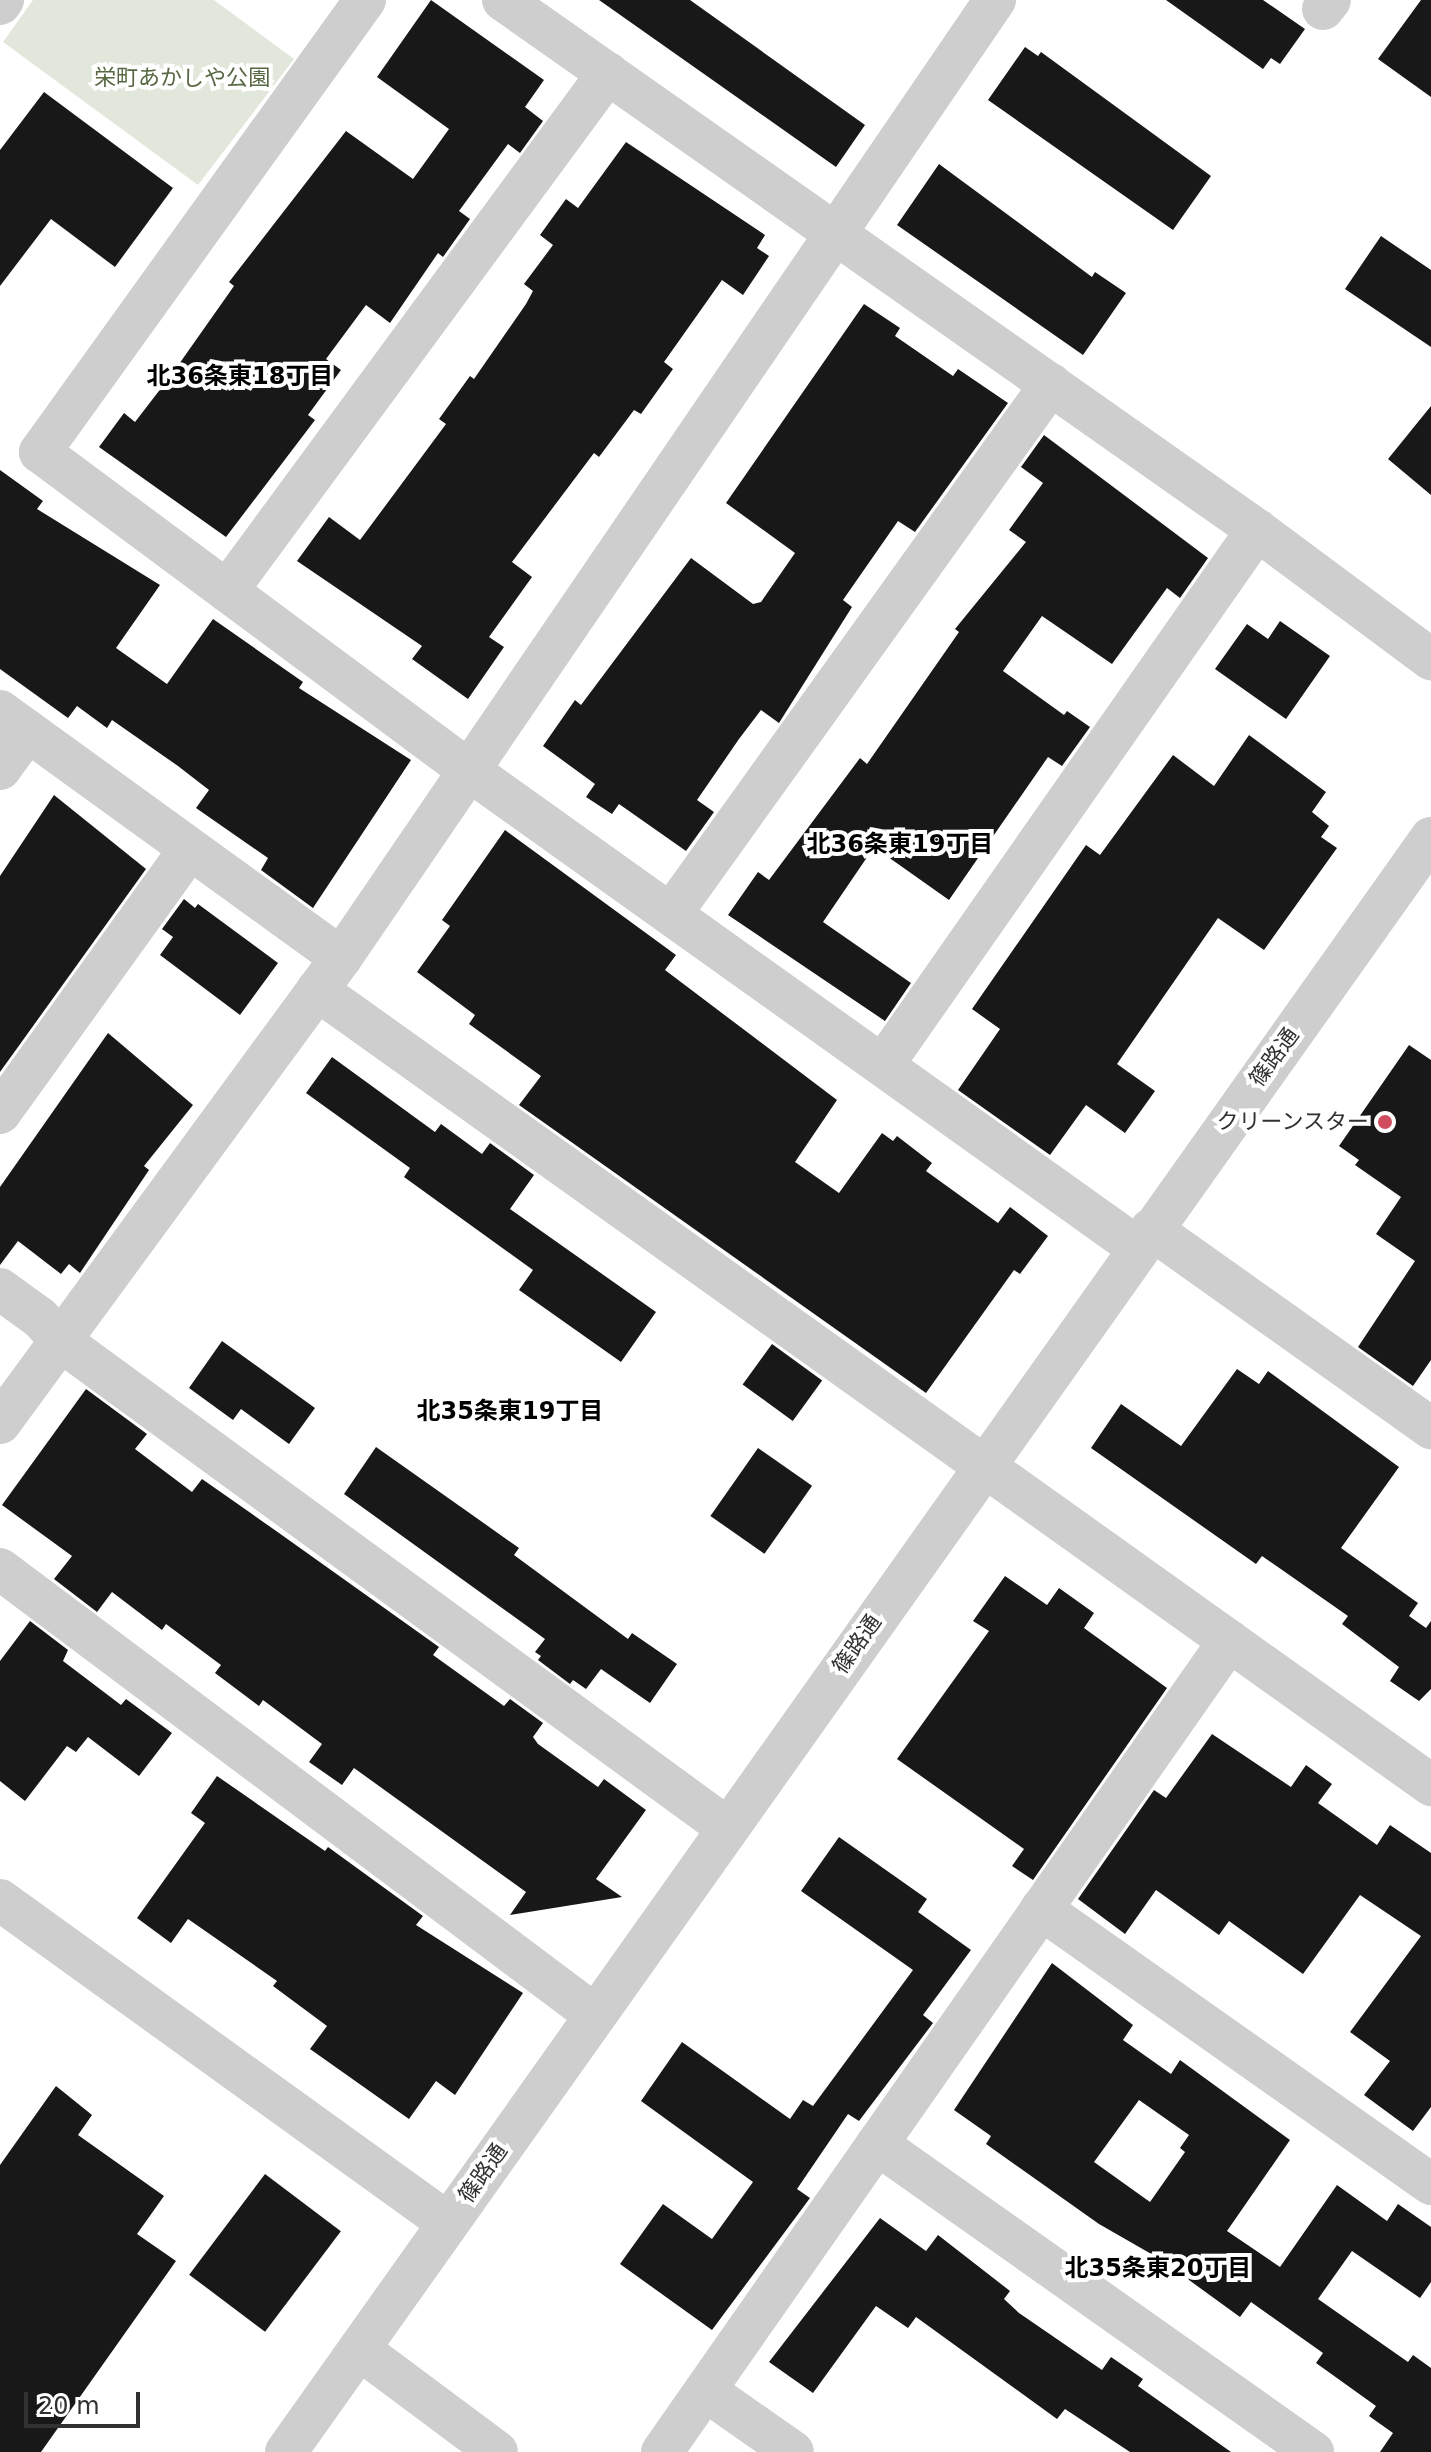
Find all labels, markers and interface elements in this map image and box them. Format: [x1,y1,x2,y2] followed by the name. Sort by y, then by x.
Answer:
[94,65,270,91] park label: 栄町あかしや公園
[147,363,333,391] district label: 北36条東18丁目
[807,831,993,859] district label: 北36条東19丁目
[1244,1023,1304,1091] street label: 篠路通
[1215,1109,1369,1135] place label: クリーンスター
[1376,1113,1394,1131] marker: クリーンスター
[417,1398,603,1426] district label: 北35条東19丁目
[827,1609,887,1679] street label: 篠路通
[453,2138,513,2208] street label: 篠路通
[1065,2255,1251,2283] district label: 北35条東20丁目
[28,2376,144,2426] scale bar
[38,2392,100,2420] text: 20 m

